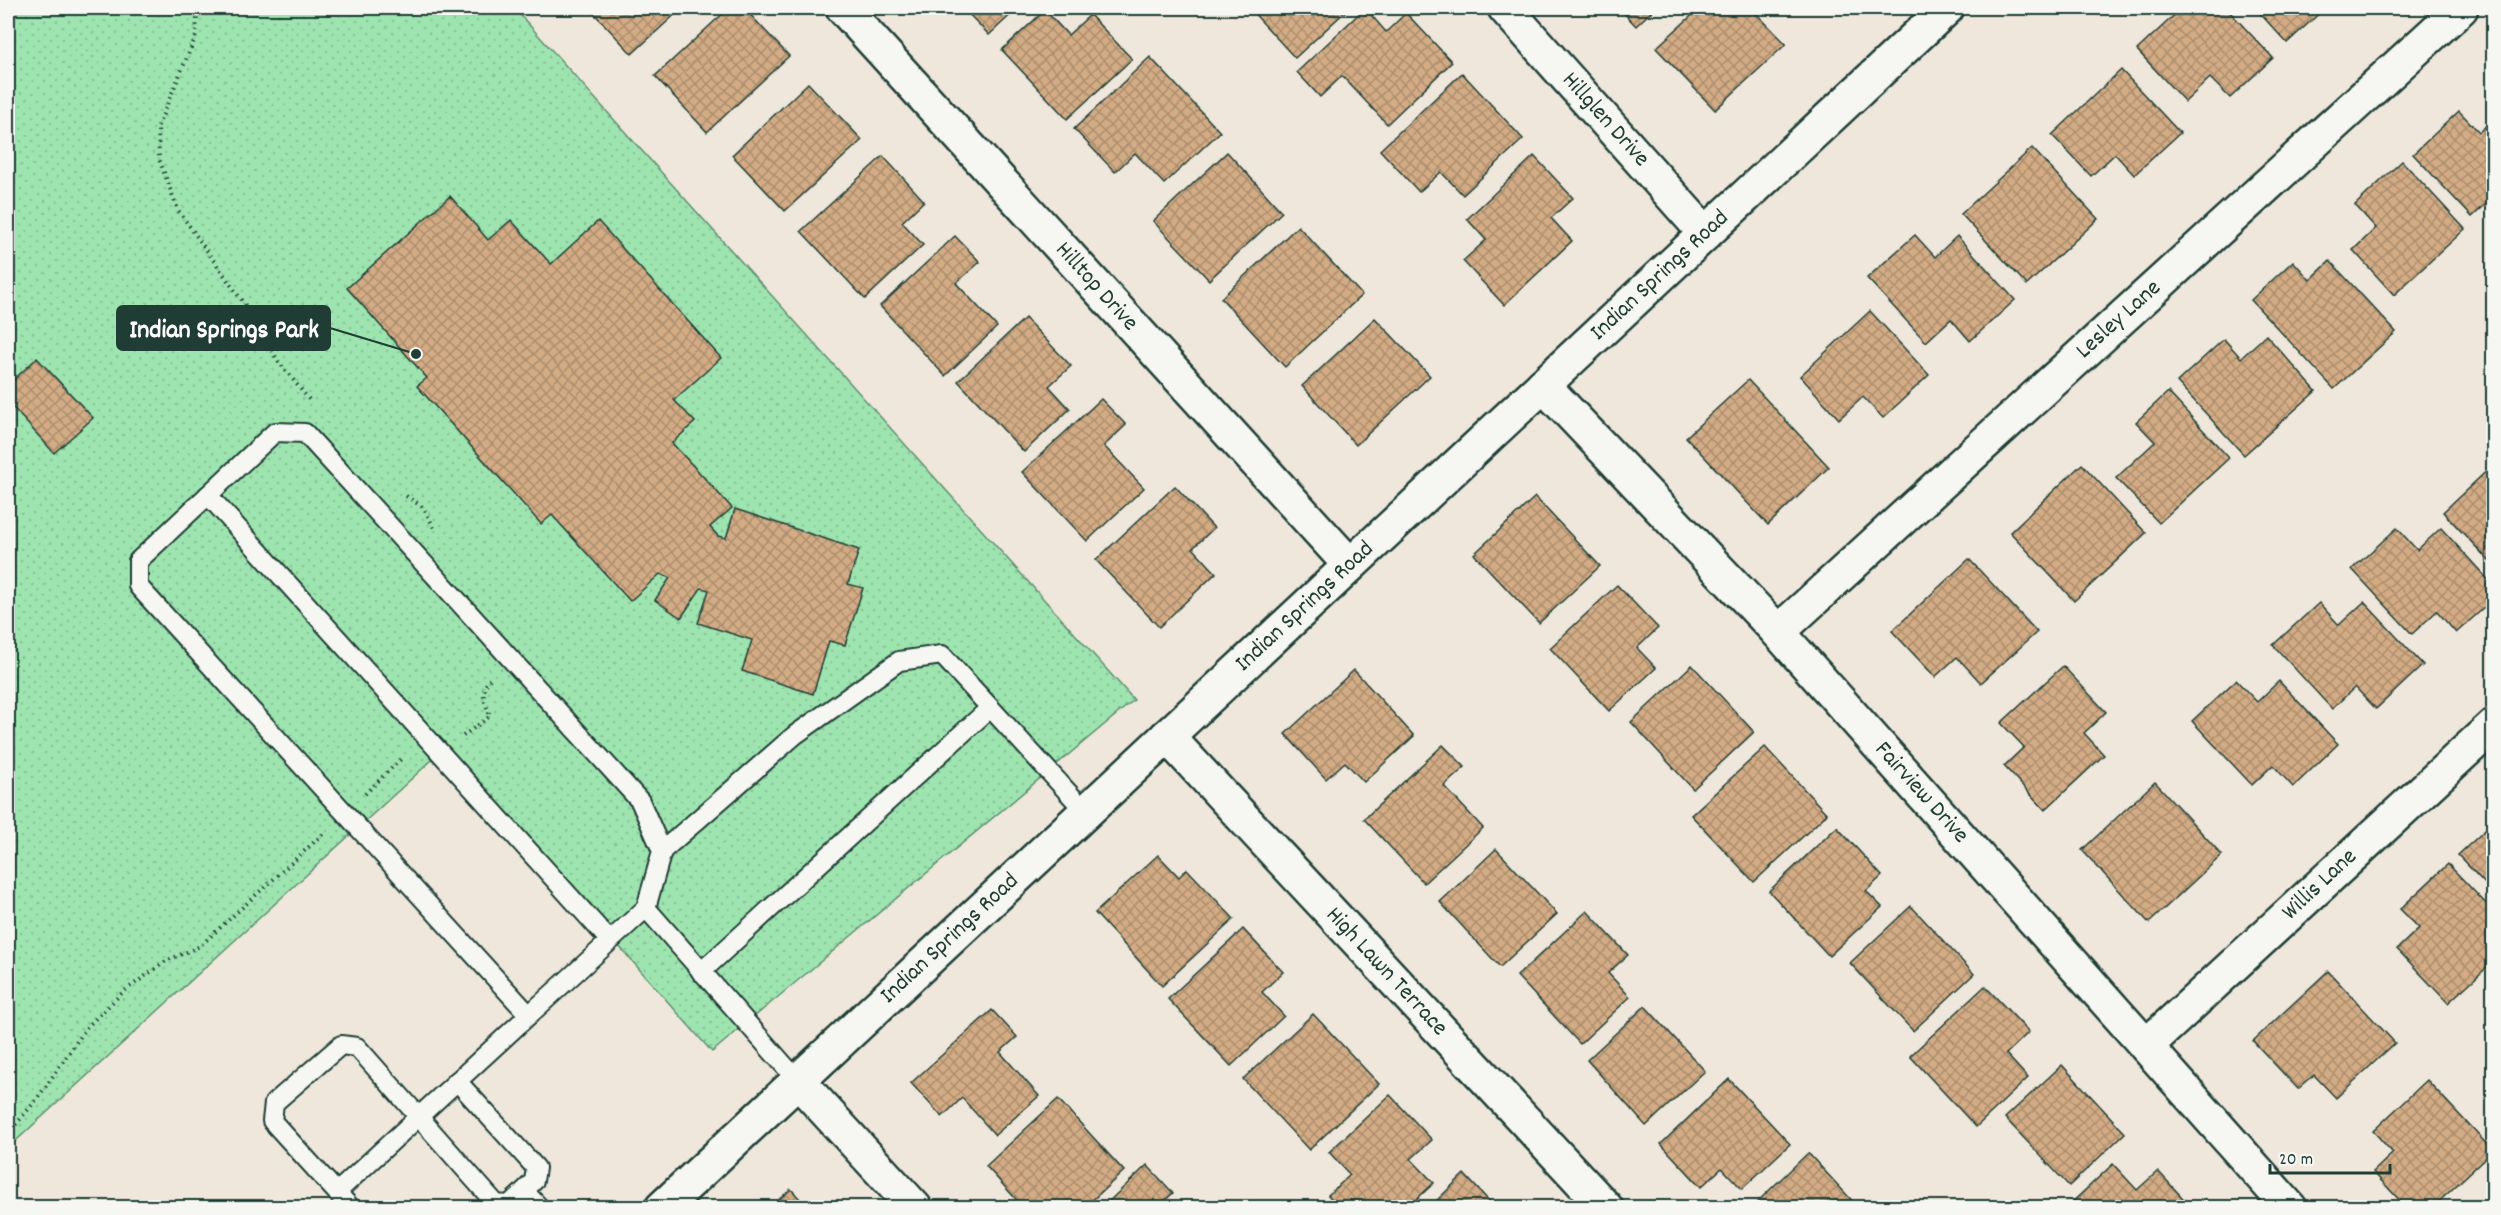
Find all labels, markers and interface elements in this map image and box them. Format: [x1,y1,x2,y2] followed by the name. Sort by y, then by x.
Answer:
[1553,65,1657,175] street label: Hillglen Drive
[1583,203,1737,349] street label: Indian Springs Road
[1046,235,1146,339] street label: Hilltop Drive
[2069,272,2169,368] street label: Lesley Lane
[117,306,330,350] callout: Indian Springs Park
[129,313,319,350] text: Indian Springs Park
[1228,534,1382,680] street label: Indian Springs Road
[1866,734,1976,852] street label: Fairview Drive
[2275,841,2365,929] street label: Willis Lane
[873,866,1027,1012] street label: Indian Springs Road
[1317,900,1455,1044] street label: High Lawn Terrace
[2270,1137,2390,1175] scale bar
[2279,1148,2313,1173] text: 20 m

